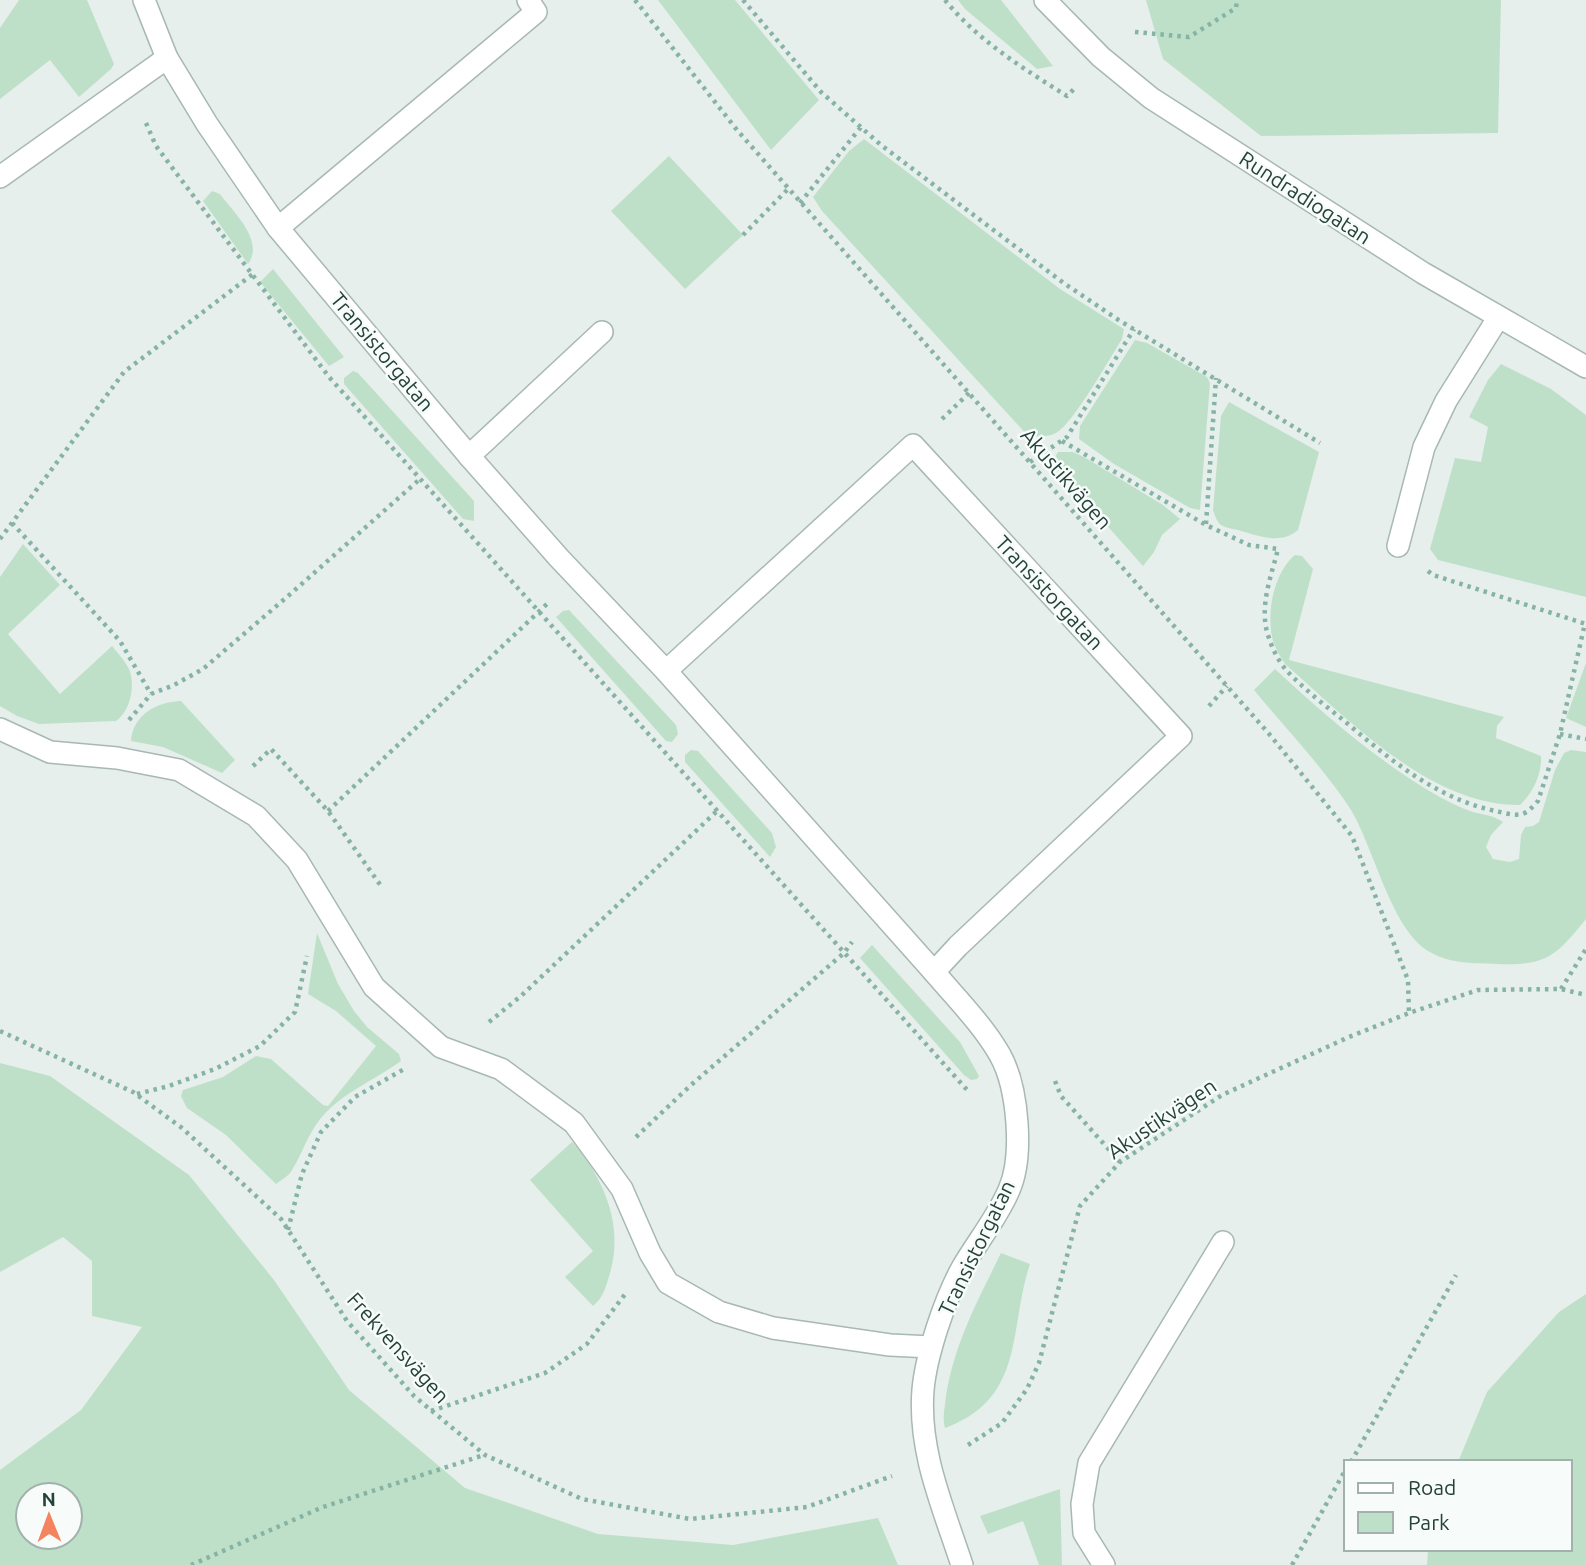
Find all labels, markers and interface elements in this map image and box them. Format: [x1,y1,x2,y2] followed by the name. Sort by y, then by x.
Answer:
[1235,146,1376,249] street label: Rundradiogatan
[326,287,439,416] street label: Transistorgatan
[1016,423,1117,534] street label: Akustikvägen
[991,530,1109,654] street label: Transistorgatan
[1102,1073,1220,1163] street label: Akustikvägen
[933,1176,1019,1319] street label: Transistorgatan
[343,1287,455,1408] street label: Frekvensvägen
[1344,1460,1572,1551] legend
[1408,1475,1456,1499] text: Road
[14,1481,84,1551] north arrow
[41,1488,56,1510] text: N
[1408,1510,1450,1534] text: Park

